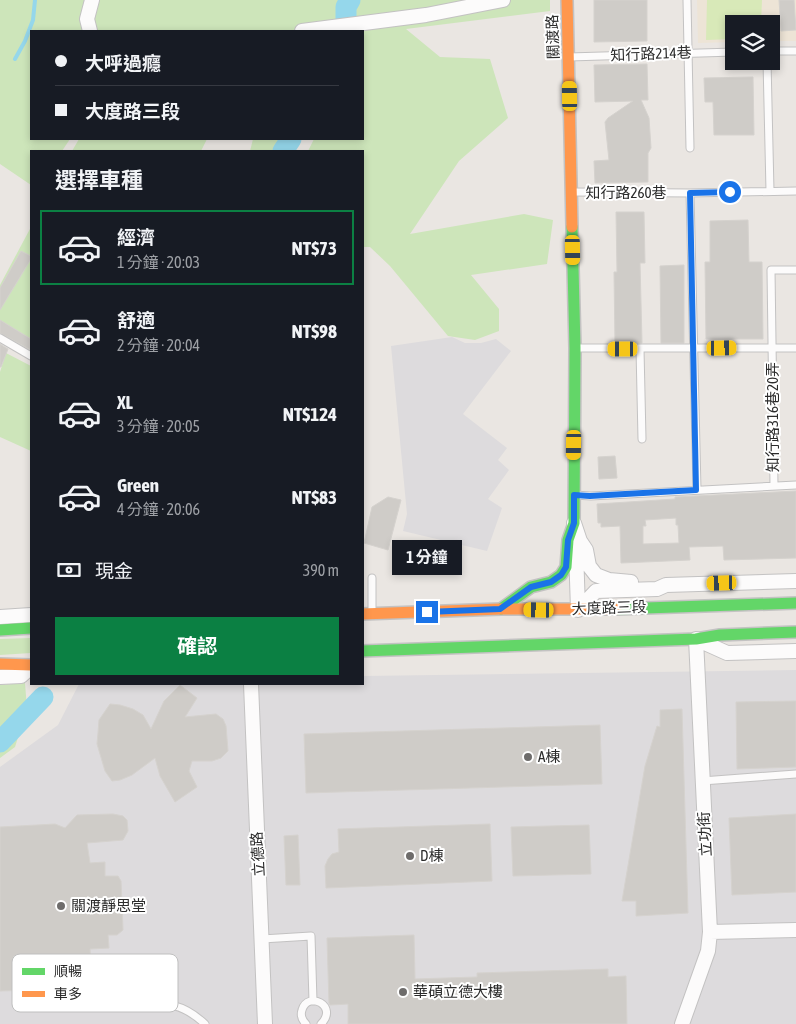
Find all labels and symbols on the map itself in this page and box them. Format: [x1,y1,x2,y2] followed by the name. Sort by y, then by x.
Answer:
[543,14,562,60] street label: 關渡路
[610,44,692,63] street label: 知行路214巷
[562,81,577,111] car
[719,181,741,203] route start
[585,184,667,201] street label: 知行路260巷
[565,235,580,265] car
[706,340,737,356] car
[608,342,638,357] car
[764,362,781,472] street label: 知行路316巷20弄
[566,430,581,460] car
[392,540,462,574] callout: 1 分鐘
[706,575,737,591] car
[571,598,647,617] street label: 大度路三段
[416,601,438,623] route end
[523,602,554,618] car
[538,748,560,765] place label: A棟
[522,751,534,763] marker: A棟
[695,811,714,857] street label: 立功街
[248,831,267,877] street label: 立德路
[420,847,443,864] place label: D棟
[404,850,416,862] marker: D棟
[71,897,146,914] place label: 關渡靜思堂
[55,900,67,912] marker: 關渡靜思堂
[12,954,178,1012] legend
[54,963,82,979] text: 順暢
[413,983,503,1000] place label: 華碩立德大樓
[54,986,82,1002] text: 車多
[397,986,409,998] marker: 華碩立德大樓

